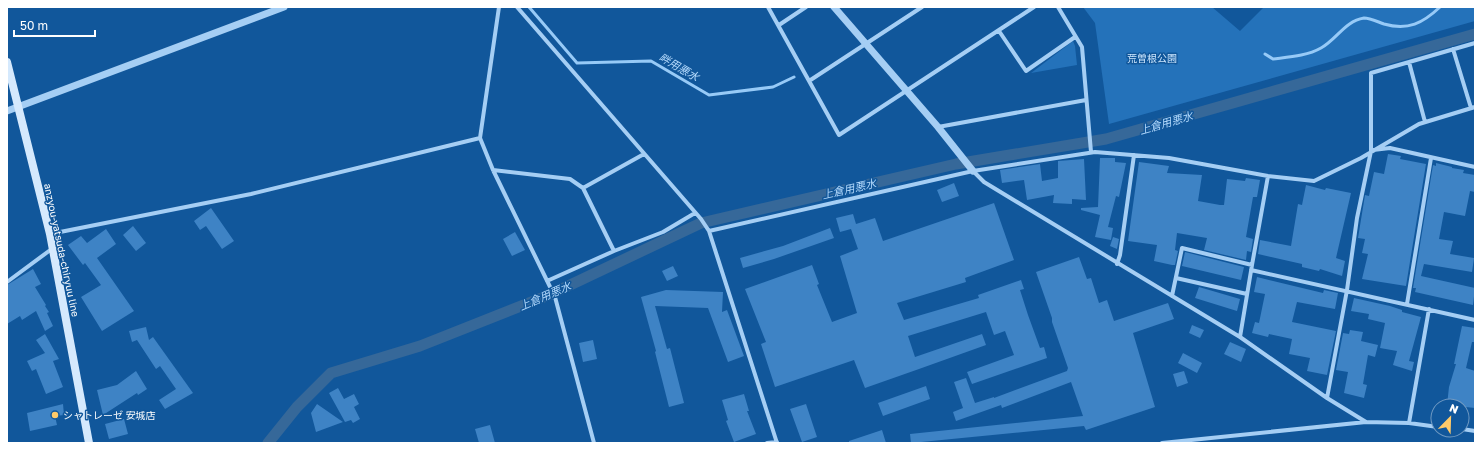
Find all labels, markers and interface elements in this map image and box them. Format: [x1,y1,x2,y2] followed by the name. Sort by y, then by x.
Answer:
[14,12,95,38] scale bar
[20,18,48,33] text: 50 m
[657,50,702,84] water label: 畔用悪水
[1127,52,1177,64] park label: 荒曽根公園
[1138,108,1195,136] water label: 上倉用悪水
[821,176,878,201] water label: 上倉用悪水
[42,182,82,318] street label: anzyou-yatsuda-chiryuu line
[517,278,574,312] water label: 上倉用悪水
[1430,398,1470,438] north arrow
[1448,401,1460,416] text: N
[63,409,156,421] place label: シャトレーゼ 安城店
[50,410,60,420] marker: シャトレーゼ 安城店

